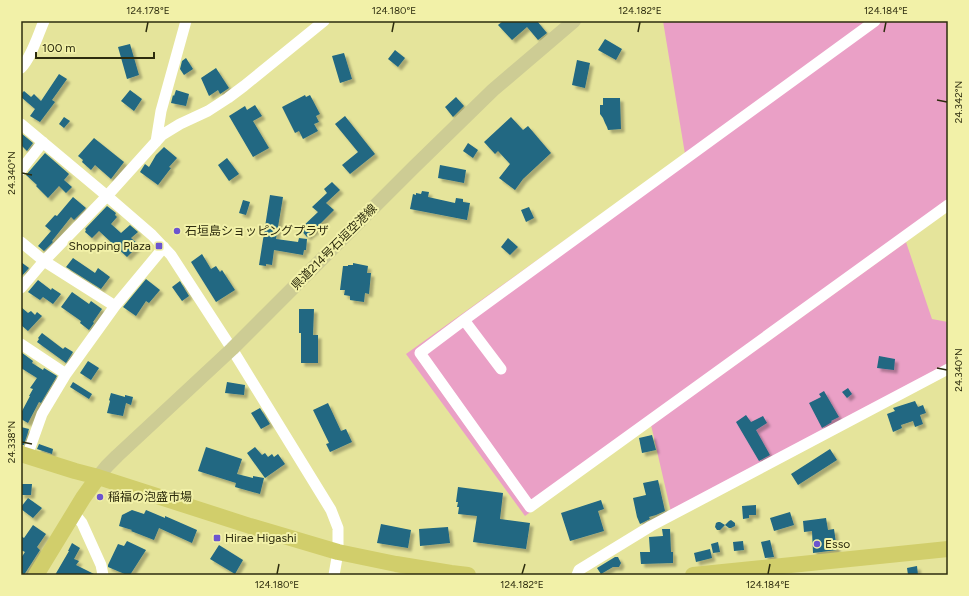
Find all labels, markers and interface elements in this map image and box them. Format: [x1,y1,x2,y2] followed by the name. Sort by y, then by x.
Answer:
[126,4,170,17] text: 124.178°E
[372,4,416,17] text: 124.180°E
[618,4,662,17] text: 124.182°E
[864,4,908,17] text: 124.184°E
[36,34,154,60] scale bar
[42,41,76,55] text: 100 m
[952,81,965,123] text: 24.342°N
[5,151,18,195] text: 24.340°N
[288,201,380,293] street label: 県道214号石垣空港線
[185,224,329,238] place label: 石垣島ショッピングプラザ
[172,226,182,236] marker: 石垣島ショッピングプラザ
[69,239,151,253] place label: Shopping Plaza
[154,241,164,251] marker: Shopping Plaza
[952,348,965,392] text: 24.340°N
[5,421,18,463] text: 24.338°N
[108,490,192,504] place label: 稲福の泡盛市場
[95,492,105,502] marker: 稲福の泡盛市場
[225,531,297,545] place label: Hirae Higashi
[212,533,222,543] marker: Hirae Higashi
[825,537,850,551] place label: Esso
[812,539,822,549] marker: Esso
[255,578,299,591] text: 124.180°E
[500,578,544,591] text: 124.182°E
[746,578,790,591] text: 124.184°E

